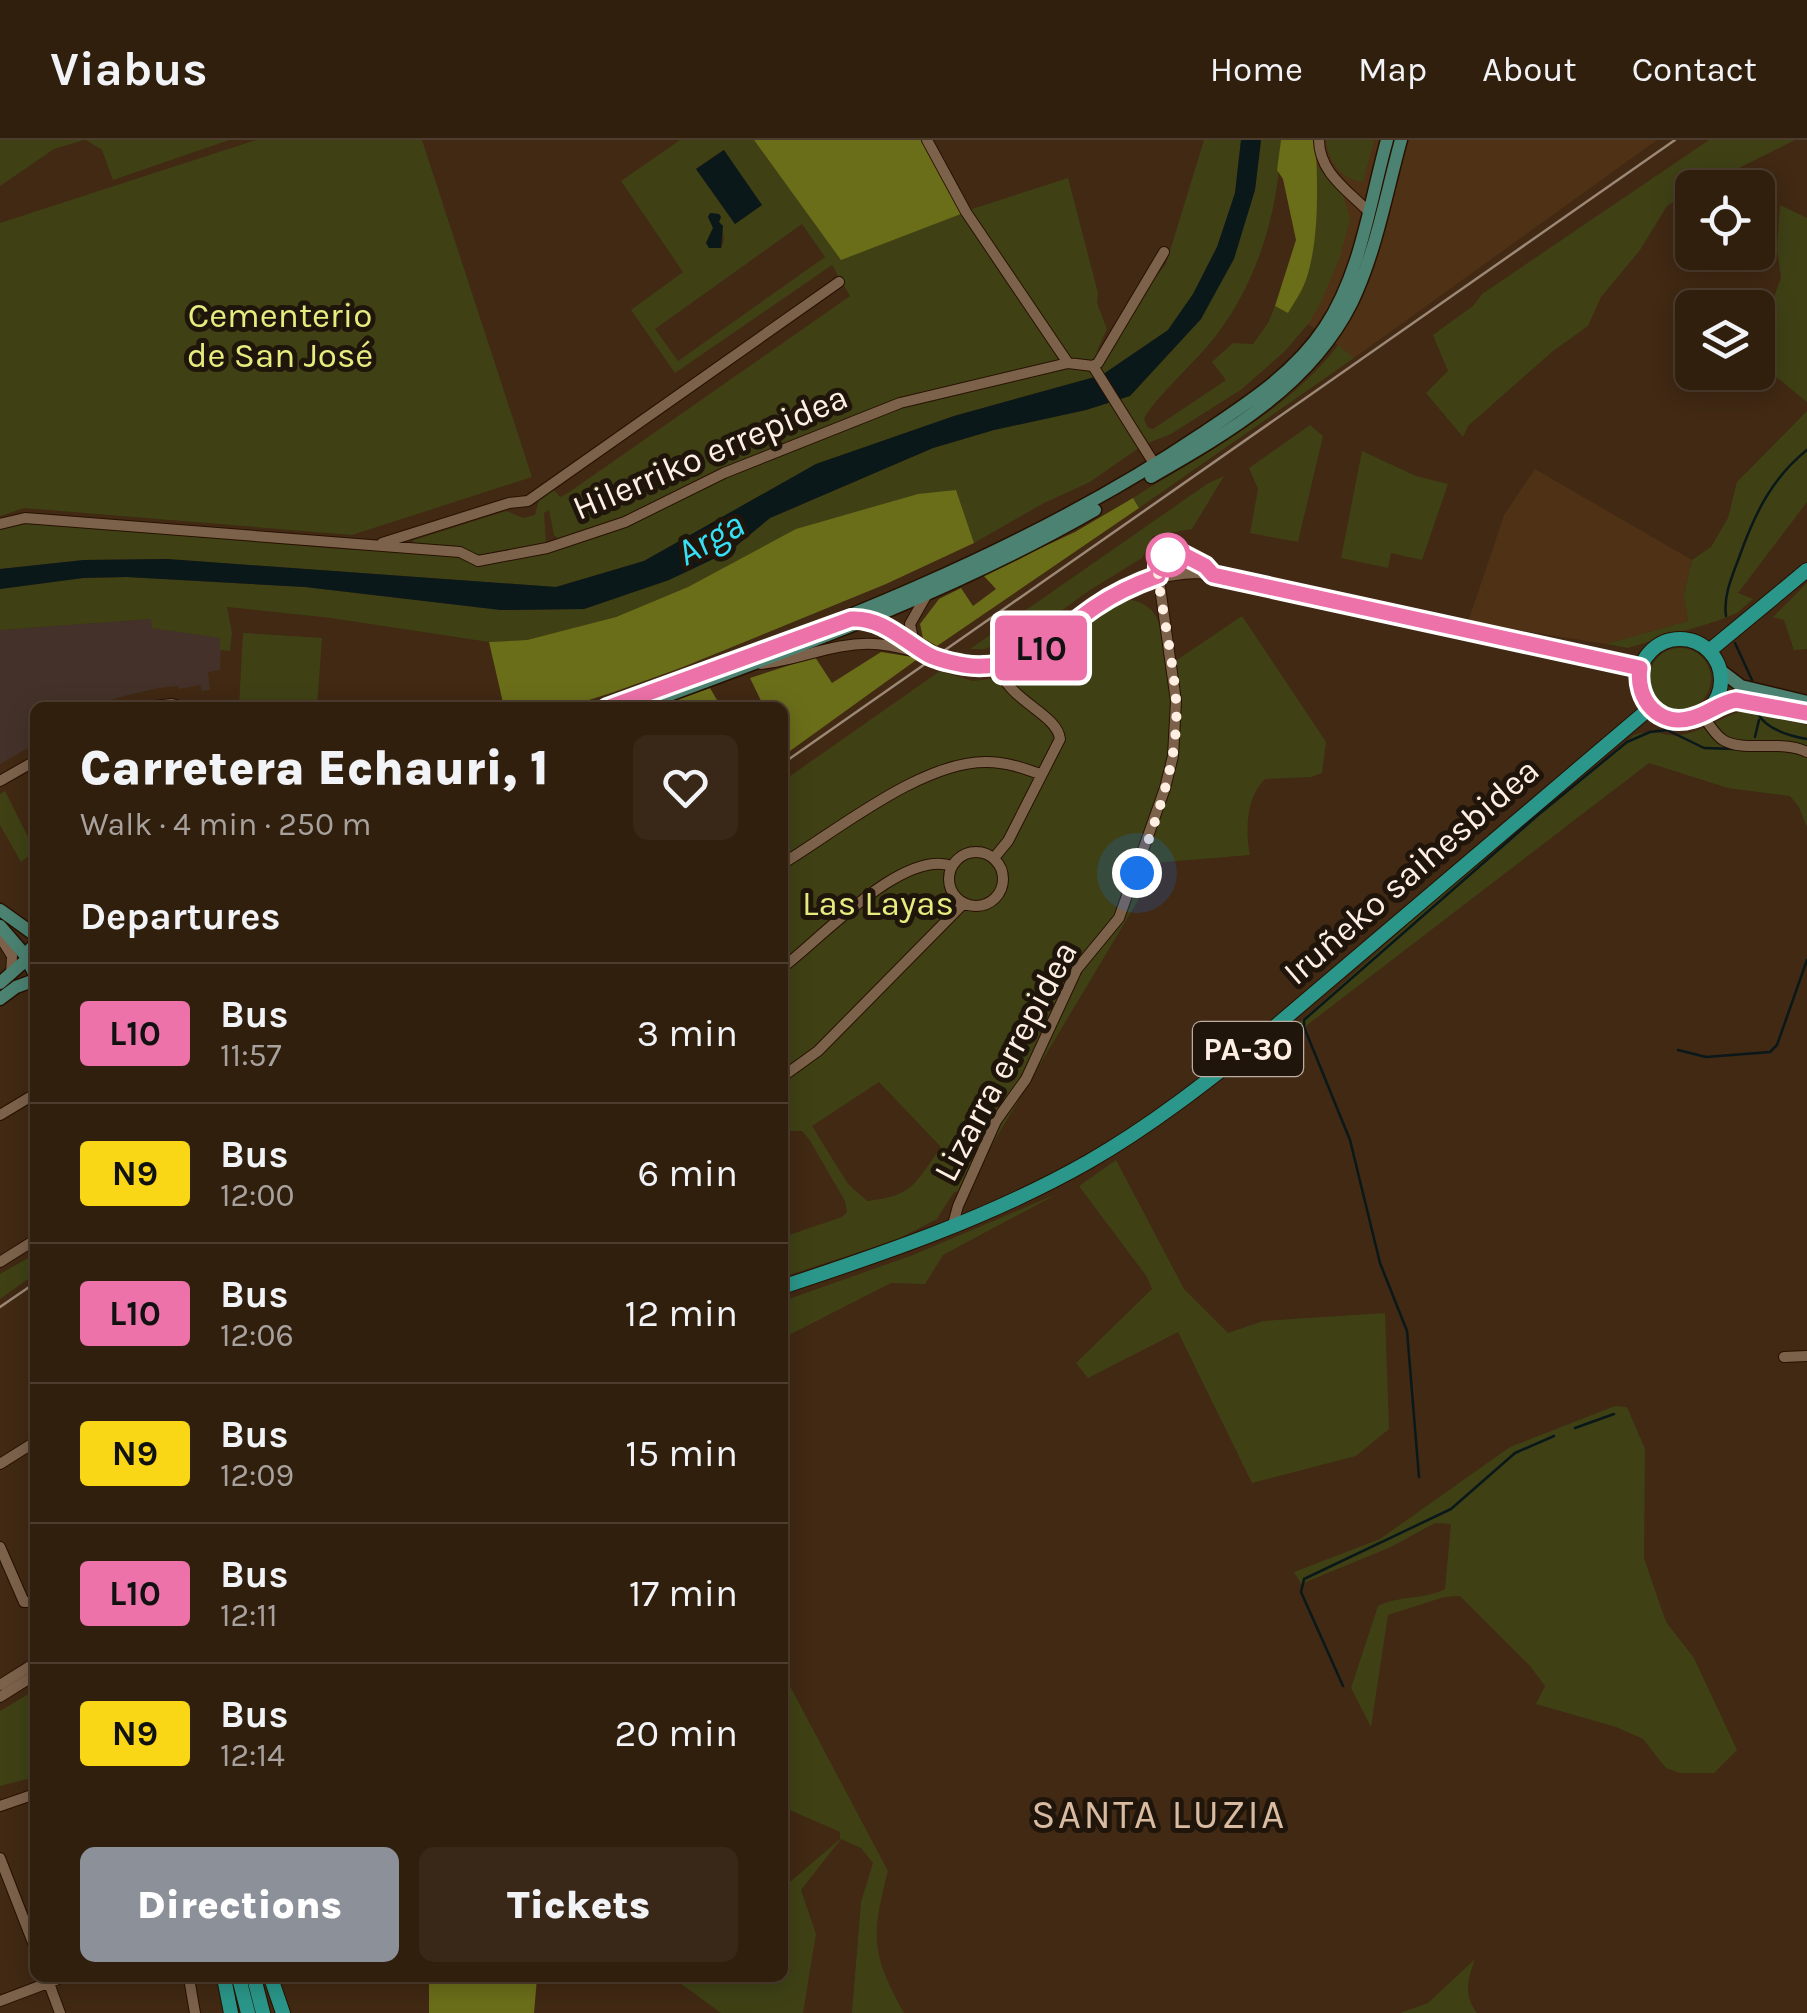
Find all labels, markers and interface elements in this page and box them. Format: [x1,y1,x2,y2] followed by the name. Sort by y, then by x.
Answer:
[50,41,208,97] text: Viabus
[1210,49,1303,90] text: Home
[1358,49,1427,90] text: Map
[1482,49,1577,90] text: About
[1632,49,1757,90] text: Contact
[1675,170,1775,390] map controls
[1675,170,1775,270] button: locate
[1675,290,1775,390] button: layers
[187,295,373,376] park label: Cementerio de San José
[567,376,854,529] street label: Hilerriko errepidea
[669,502,752,575] water label: Arga
[1147,534,1189,576] unlabelled marker
[984,616,1098,680] line badge: L10
[1015,628,1067,669] text: L10
[633,735,738,840] button: heart
[80,740,548,796] text: Carretera Echauri, 1
[1275,749,1547,993] street label: Iruñeko saihesbidea
[80,806,371,843] text: Walk · 4 min · 250 m
[1112,848,1162,898] your location
[802,883,954,924] park label: Las Layas
[80,894,280,939] text: Departures
[925,934,1086,1188] street label: Lizarra errepidea
[220,992,289,1037] text: Bus
[637,1011,738,1056] text: 3 min
[109,1013,161,1054] text: L10
[1193,1022,1303,1076] road number: PA-30
[220,1037,282,1074] text: 11:57
[220,1132,289,1177] text: Bus
[637,1151,738,1196] text: 6 min
[112,1153,158,1194] text: N9
[220,1177,294,1214] text: 12:00
[220,1272,289,1317] text: Bus
[625,1291,738,1336] text: 12 min
[109,1293,161,1334] text: L10
[220,1317,294,1354] text: 12:06
[220,1412,289,1457] text: Bus
[625,1431,738,1476] text: 15 min
[112,1433,158,1474] text: N9
[220,1457,294,1494] text: 12:09
[220,1552,289,1597] text: Bus
[629,1571,738,1616] text: 17 min
[109,1573,161,1614] text: L10
[220,1597,278,1634] text: 12:11
[220,1692,289,1737] text: Bus
[615,1711,738,1756] text: 20 min
[112,1713,158,1754] text: N9
[220,1737,285,1774] text: 12:14
[1031,1791,1287,1838] district label: SANTA LUZIA
[80,1847,399,1962] button: Directions
[419,1847,738,1962] button: Tickets

